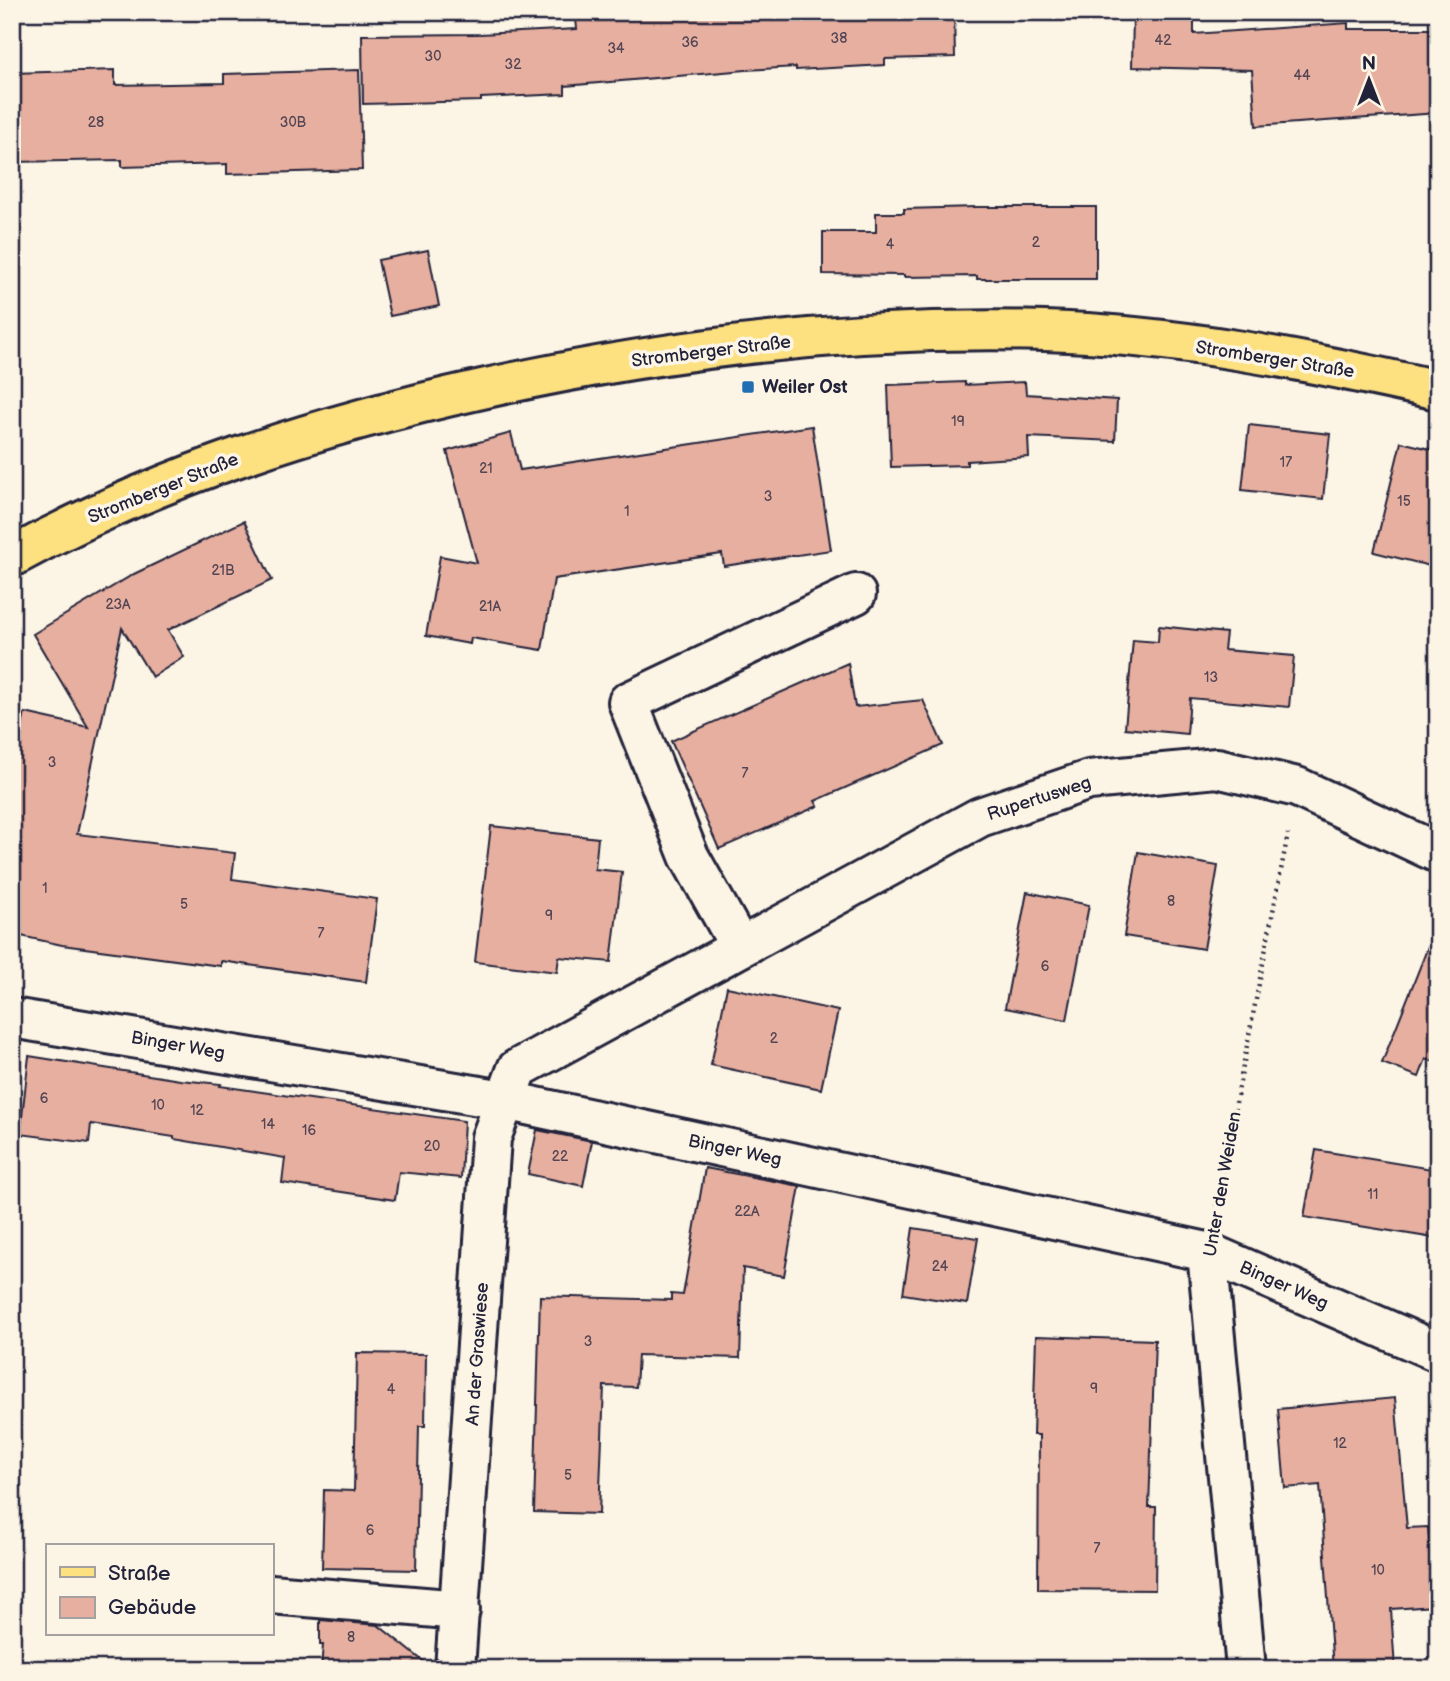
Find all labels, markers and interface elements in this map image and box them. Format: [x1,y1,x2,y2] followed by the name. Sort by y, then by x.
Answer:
[831,30,847,47] house number: 38
[1155,32,1172,49] house number: 42
[681,34,699,51] house number: 36
[607,40,625,57] house number: 34
[1334,46,1404,116] north arrow
[425,48,441,65] house number: 30
[1362,53,1376,76] text: N
[505,56,522,73] house number: 32
[1293,67,1311,84] house number: 44
[88,114,104,131] house number: 28
[280,114,307,131] house number: 30B
[1032,234,1041,251] house number: 2
[886,236,895,253] house number: 4
[630,331,792,372] street label: Stromberger Straße
[1194,337,1356,382] street label: Stromberger Straße
[762,377,847,398] place label: Weiler Ost
[740,379,756,395] marker: Weiler Ost
[951,413,965,430] house number: 19
[85,449,242,528] street label: Stromberger Straße
[1280,454,1292,471] house number: 17
[479,460,493,477] house number: 21
[764,488,772,505] house number: 3
[1397,493,1411,510] house number: 15
[624,503,630,520] house number: 1
[211,562,235,579] house number: 21B
[105,596,131,613] house number: 23A
[479,598,501,615] house number: 21A
[1204,669,1218,686] house number: 13
[48,754,56,771] house number: 3
[742,765,749,782] house number: 7
[985,772,1094,825] street label: Rupertusweg
[42,880,48,897] house number: 1
[1167,893,1175,910] house number: 8
[180,896,188,913] house number: 5
[545,907,553,924] house number: 9
[318,925,325,942] house number: 7
[1041,958,1050,975] house number: 6
[129,1027,226,1064] street label: Binger Weg
[770,1030,779,1047] house number: 2
[40,1090,49,1107] house number: 6
[151,1097,165,1114] house number: 10
[190,1102,205,1119] house number: 12
[1199,1110,1246,1258] street label: Unter den Weiden
[261,1116,275,1133] house number: 14
[302,1122,316,1139] house number: 16
[686,1130,783,1171] street label: Binger Weg
[424,1138,440,1155] house number: 20
[552,1148,569,1165] house number: 22
[1368,1186,1378,1203] house number: 11
[734,1203,760,1220] house number: 22A
[1236,1257,1331,1314] street label: Binger Weg
[932,1258,949,1275] house number: 24
[462,1281,493,1426] street label: An der Graswiese
[584,1333,592,1350] house number: 3
[1090,1380,1098,1397] house number: 9
[387,1381,396,1398] house number: 4
[1333,1435,1348,1452] house number: 12
[564,1467,572,1484] house number: 5
[366,1522,375,1539] house number: 6
[1094,1540,1101,1557] house number: 7
[46,1544,273,1636] legend
[108,1561,170,1586] text: Straße
[1371,1562,1385,1579] house number: 10
[108,1595,196,1620] text: Gebäude
[347,1629,355,1646] house number: 8

